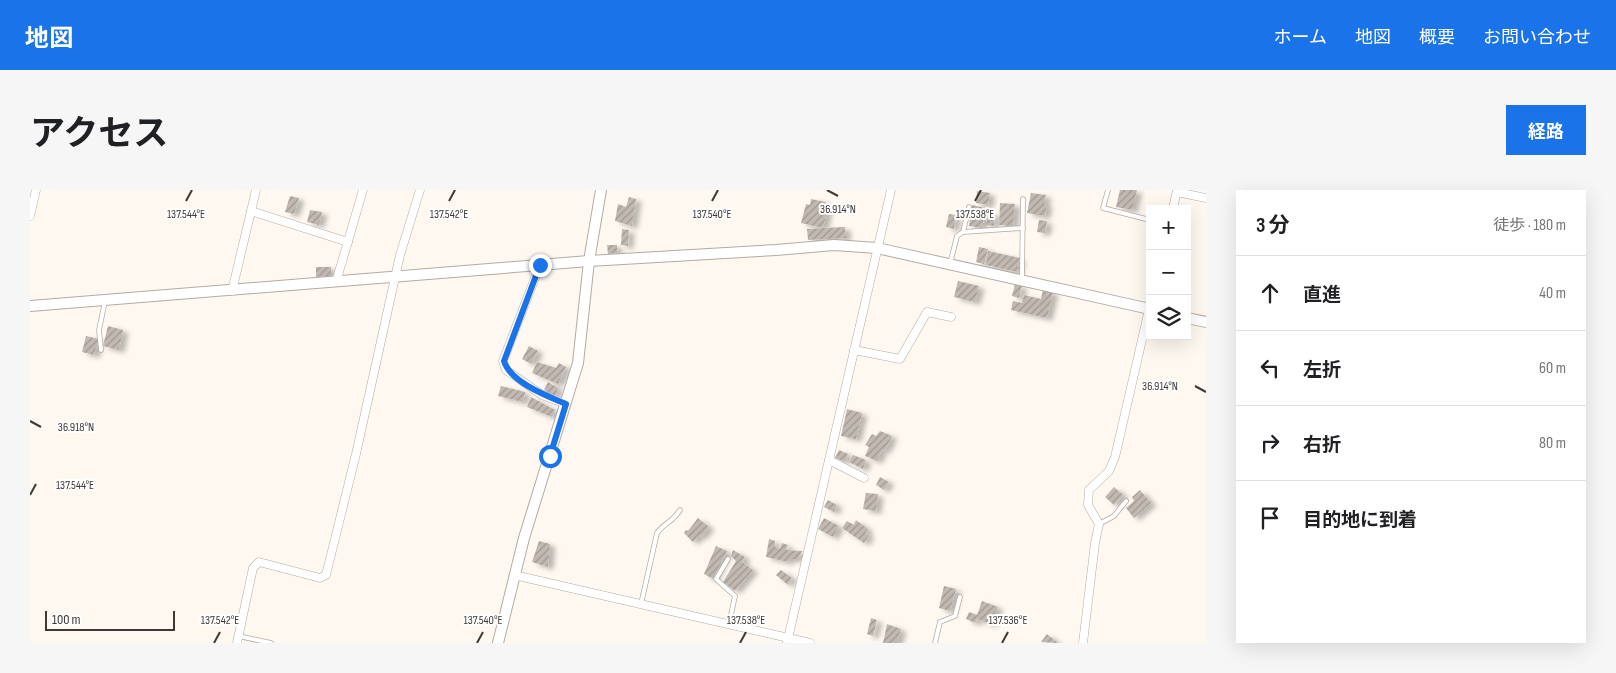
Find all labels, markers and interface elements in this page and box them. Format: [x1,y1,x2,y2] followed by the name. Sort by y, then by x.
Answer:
[25,24,73,53] text: 地図
[1274,27,1327,48] text: ホーム
[1355,27,1391,48] text: 地図
[1419,27,1455,48] text: 概要
[1483,27,1591,48] text: お問い合わせ
[1506,105,1586,155] button: 経路
[30,113,168,156] text: アクセス
[820,202,856,217] text: 36.914°N
[1146,205,1191,340] map controls
[1146,205,1191,250] button: +
[167,207,205,222] text: 137.544°E
[430,207,468,222] text: 137.542°E
[693,207,731,222] text: 137.540°E
[956,207,994,222] text: 137.538°E
[1256,213,1290,238] text: 3 分
[1493,216,1566,235] text: 徒歩 · 180 m
[1146,250,1191,295] button: −
[529,254,552,277] route end
[1256,279,1284,307] icon: ahead
[1303,284,1341,307] text: 直進
[1539,284,1566,303] text: 40 m
[1146,295,1191,340] button: layers
[1256,354,1284,382] icon: left
[1303,359,1341,382] text: 左折
[1539,359,1566,378] text: 60 m
[1142,379,1178,394] text: 36.914°N
[58,420,94,435] text: 36.918°N
[1256,429,1284,457] icon: right
[1303,434,1341,457] text: 右折
[1539,434,1566,453] text: 80 m
[539,445,562,468] route start
[56,478,94,493] text: 137.544°E
[1256,504,1284,532] icon: arrive
[1303,509,1417,532] text: 目的地に到着
[45,608,175,631] scale bar
[52,611,81,628] text: 100 m
[201,613,239,628] text: 137.542°E
[464,613,502,628] text: 137.540°E
[727,613,765,628] text: 137.538°E
[989,613,1027,628] text: 137.536°E

